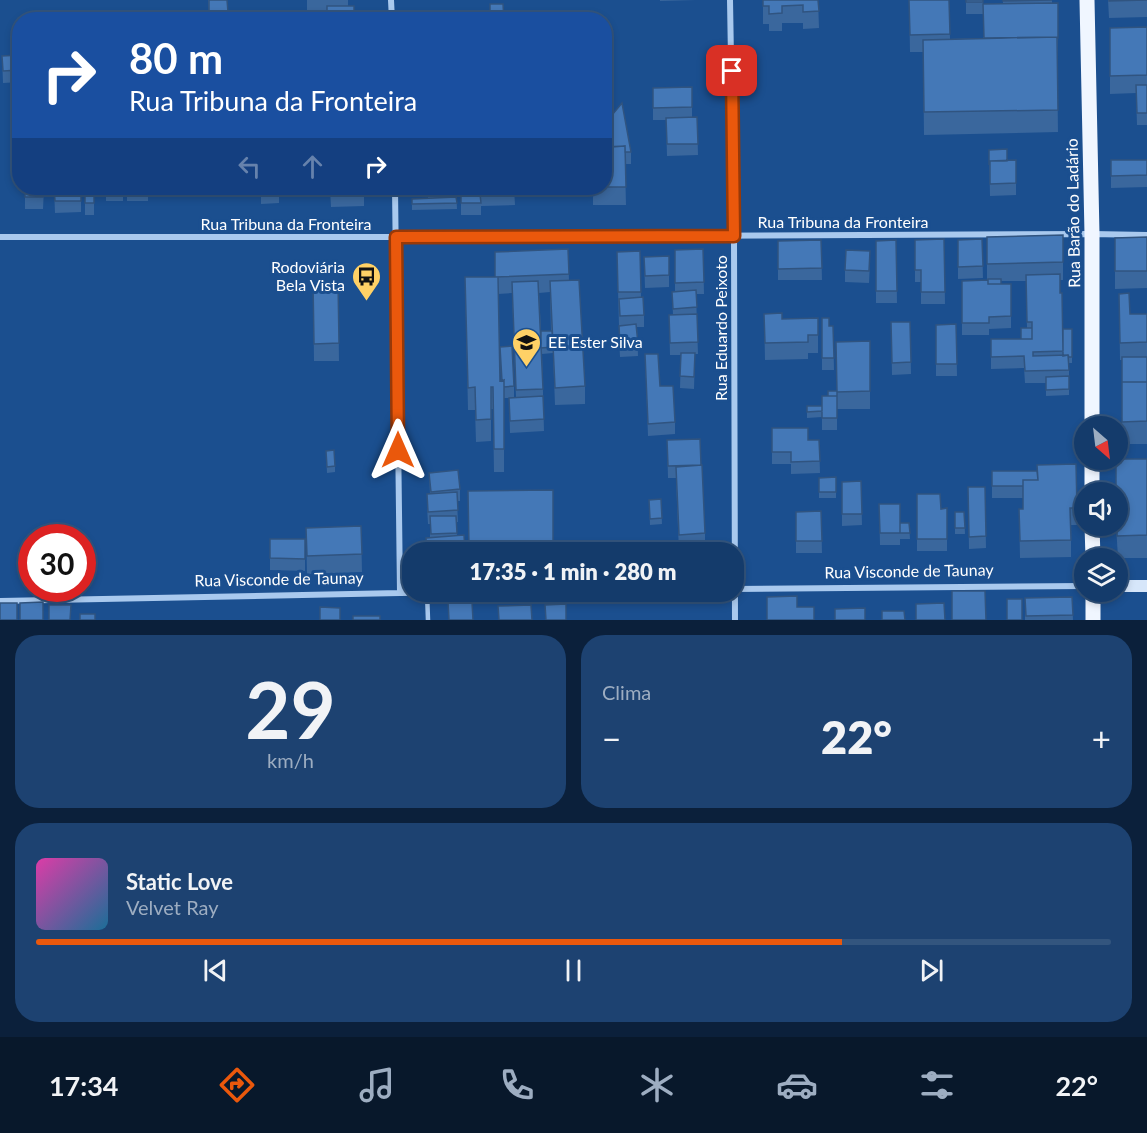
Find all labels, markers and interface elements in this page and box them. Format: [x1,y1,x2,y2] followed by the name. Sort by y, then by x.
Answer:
[129,33,223,83] text: 80 m
[30,36,108,114] icon: right
[706,45,757,96] pin
[715,54,748,87] icon: arrive
[129,84,417,117] text: Rua Tribuna da Fronteira
[1062,138,1083,288] street label: Rua Barão do Ladário
[233,150,266,183] icon: left
[296,150,329,183] icon: ahead
[359,150,392,183] icon: right
[758,212,928,231] street label: Rua Tribuna da Fronteira
[201,214,371,233] street label: Rua Tribuna da Fronteira
[711,255,730,401] street label: Rua Eduardo Peixoto
[271,257,345,294] place label: Rodoviária Bela Vista
[350,260,382,302] bus stop icon: Rodoviária Bela Vista
[511,326,543,368] school or university icon: EE Ester Silva
[548,332,643,351] place label: EE Ester Silva
[1074,416,1128,470] north arrow
[1074,416,1128,602] map controls
[366,418,430,482] position arrow
[1074,482,1128,536] button: sound
[18,524,96,602] speed limit sign: 30
[1074,548,1128,602] button: layers
[470,558,676,585] text: 17:35 · 1 min · 280 m
[824,560,994,581] street label: Rua Visconde de Taunay
[194,568,364,589] street label: Rua Visconde de Taunay
[245,662,336,756] text: 29
[602,680,651,704] text: Clima
[821,710,892,764] text: 22°
[602,718,621,758] text: −
[1092,718,1111,758] text: +
[267,748,314,772] text: km/h
[126,868,233,895] text: Static Love
[126,895,219,919] text: Velvet Ray
[199,954,232,987] icon: previous
[557,954,590,987] icon: pause
[915,954,948,987] icon: next
[216,1064,258,1106] icon: directions
[356,1064,398,1106] icon: music
[496,1064,538,1106] icon: phone
[636,1064,678,1106] icon: climate
[776,1064,818,1106] icon: car
[916,1064,958,1106] icon: filters
[49,1069,119,1102] text: 17:34
[1055,1069,1098,1102] text: 22°

